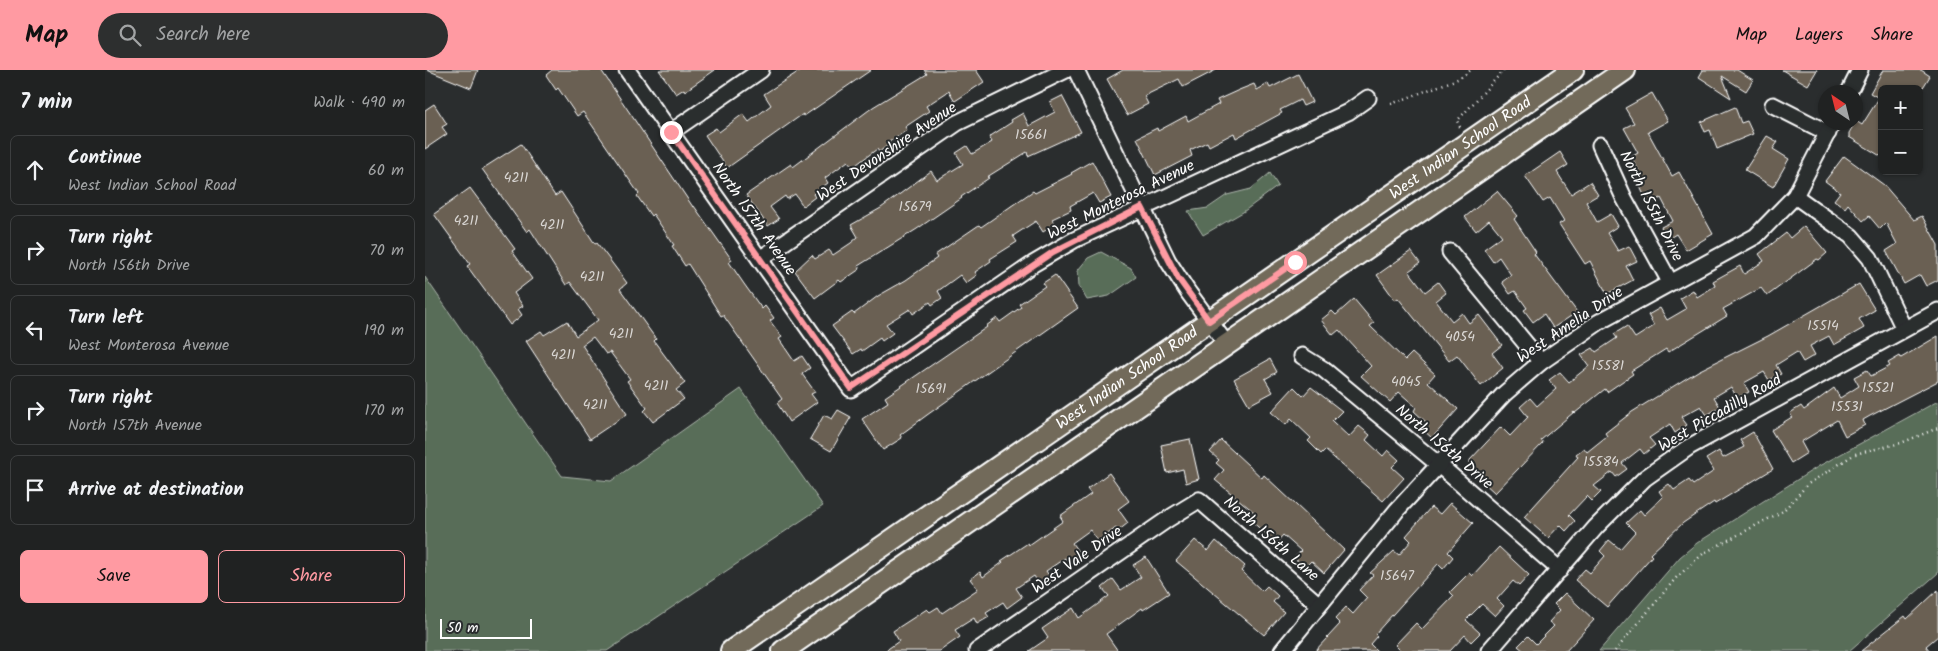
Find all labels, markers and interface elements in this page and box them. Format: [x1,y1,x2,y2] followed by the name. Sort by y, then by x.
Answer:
[98,13,448,58] search box
[25,16,68,55] text: Map
[156,20,250,50] text: Search here
[116,21,144,49] icon: search
[1736,21,1767,50] text: Map
[1795,21,1843,50] text: Layers
[1871,21,1913,50] text: Share
[1818,85,1863,130] north arrow
[1878,85,1923,175] map controls
[1878,85,1923,130] button: +
[20,86,72,119] text: 7 min
[1384,89,1537,206] street label: West Indian School Road
[313,90,405,115] text: Walk · 490 m
[812,96,962,208] street label: West Devonshire Avenue
[660,121,683,144] route end
[1015,124,1047,146] house number: 15661
[1878,130,1923,175] button: −
[68,143,141,173] text: Continue
[1612,146,1690,266] street label: North 155th Drive
[1043,153,1199,247] street label: West Monterosa Avenue
[21,156,49,184] icon: ahead
[705,157,803,281] street label: North 157th Avenue
[368,158,404,183] text: 60 m
[504,167,528,189] house number: 4211
[68,173,236,198] text: West Indian School Road
[899,196,932,218] house number: 15679
[454,210,478,232] house number: 4211
[540,214,564,236] house number: 4211
[68,223,153,253] text: Turn right
[21,236,49,264] icon: right
[369,238,404,263] text: 70 m
[1284,251,1307,274] route start
[68,253,190,278] text: North 156th Drive
[580,266,604,288] house number: 4211
[1512,280,1628,370] street label: West Amelia Drive
[68,303,143,333] text: Turn left
[1807,315,1839,337] house number: 15514
[21,316,49,344] icon: left
[364,318,404,343] text: 190 m
[1051,319,1204,436] street label: West Indian School Road
[609,323,633,345] house number: 4211
[1445,326,1475,348] house number: 4054
[68,333,229,358] text: West Monterosa Avenue
[551,344,575,366] house number: 4211
[1592,355,1624,377] house number: 15581
[1654,367,1787,459] street label: West Piccadilly Road
[1391,371,1422,393] house number: 4045
[644,375,668,397] house number: 4211
[1862,377,1894,399] house number: 15521
[916,378,946,400] house number: 15691
[68,383,153,413] text: Turn right
[583,394,607,416] house number: 4211
[21,396,49,424] icon: right
[1831,396,1863,418] house number: 15531
[364,398,404,423] text: 170 m
[1389,398,1499,496] street label: North 156th Drive
[68,413,202,438] text: North 157th Avenue
[1583,451,1619,473] house number: 15584
[68,475,244,505] text: Arrive at destination
[21,476,49,504] icon: arrive
[1217,490,1325,588] street label: North 156th Lane
[1026,519,1128,601] street label: West Vale Drive
[20,550,208,603] button: Save
[218,550,405,603] button: Share
[1380,565,1414,587] house number: 15647
[440,616,533,639] scale bar
[447,617,478,639] text: 50 m

